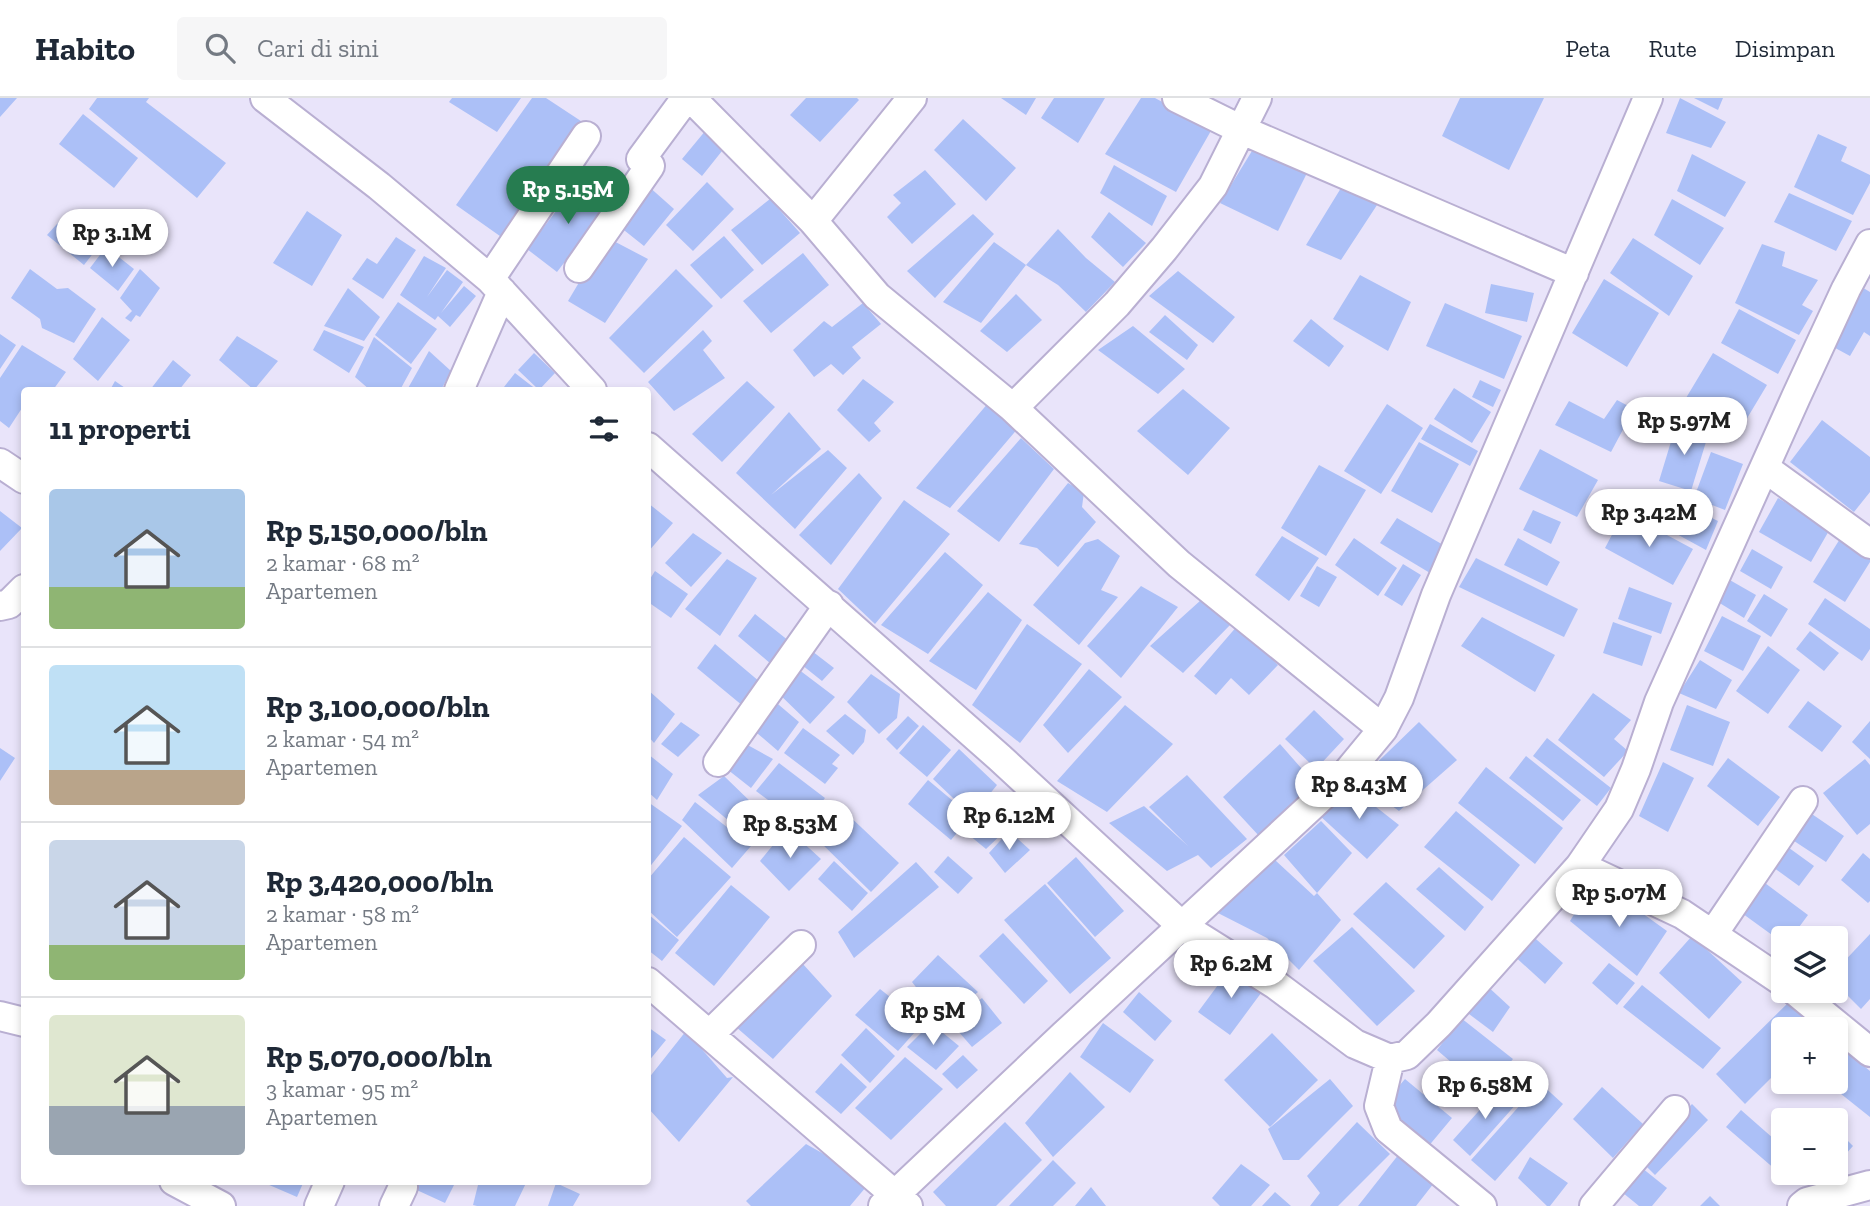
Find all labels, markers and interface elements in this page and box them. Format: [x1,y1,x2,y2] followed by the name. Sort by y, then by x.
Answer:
[177,17,667,80] search box
[35,29,135,68] text: Habito
[201,29,239,67] icon: search
[257,32,379,64] text: Cari di sini
[1565,34,1610,63] text: Peta
[1648,34,1697,63] text: Rute
[1735,34,1835,63] text: Disimpan
[496,166,640,226] pin: Rp 5.15M
[522,175,614,203] text: Rp 5.15M
[47,209,177,269] pin: Rp 3.1M
[72,218,152,246] text: Rp 3.1M
[1612,398,1756,457] pin: Rp 5.97M
[1637,406,1731,434] text: Rp 5.97M
[585,410,623,448] icon: filters
[49,411,191,447] text: 11 properti
[1577,490,1721,549] pin: Rp 3.42M
[1601,498,1697,526] text: Rp 3.42M
[266,513,488,549] text: Rp 5,150,000/bln
[105,517,189,601] icon: home
[266,549,420,577] text: 2 kamar · 68 m²
[266,577,377,605] text: Apartemen
[266,689,490,725] text: Rp 3,100,000/bln
[105,693,189,777] icon: home
[266,725,419,753] text: 2 kamar · 54 m²
[266,753,377,781] text: Apartemen
[1287,762,1431,821] pin: Rp 8.43M
[1311,770,1407,798] text: Rp 8.43M
[937,792,1081,852] pin: Rp 6.12M
[718,800,862,860] pin: Rp 8.53M
[963,801,1055,829] text: Rp 6.12M
[743,809,837,837] text: Rp 8.53M
[266,864,493,900] text: Rp 3,420,000/bln
[105,868,189,952] icon: home
[1547,870,1691,929] pin: Rp 5.07M
[1572,878,1666,906] text: Rp 5.07M
[266,900,419,928] text: 2 kamar · 58 m²
[1771,926,1848,1185] map controls
[1771,926,1848,1003] button: layers
[266,928,377,956] text: Apartemen
[1166,940,1296,1000] pin: Rp 6.2M
[1190,949,1272,977] text: Rp 6.2M
[884,988,982,1047] pin: Rp 5M
[901,996,965,1024] text: Rp 5M
[1771,1017,1848,1094] button: +
[266,1039,492,1075] text: Rp 5,070,000/bln
[105,1043,189,1127] icon: home
[1413,1062,1557,1121] pin: Rp 6.58M
[1438,1070,1532,1098] text: Rp 6.58M
[266,1075,418,1103] text: 3 kamar · 95 m²
[266,1103,377,1131] text: Apartemen
[1771,1108,1848,1185] button: −

